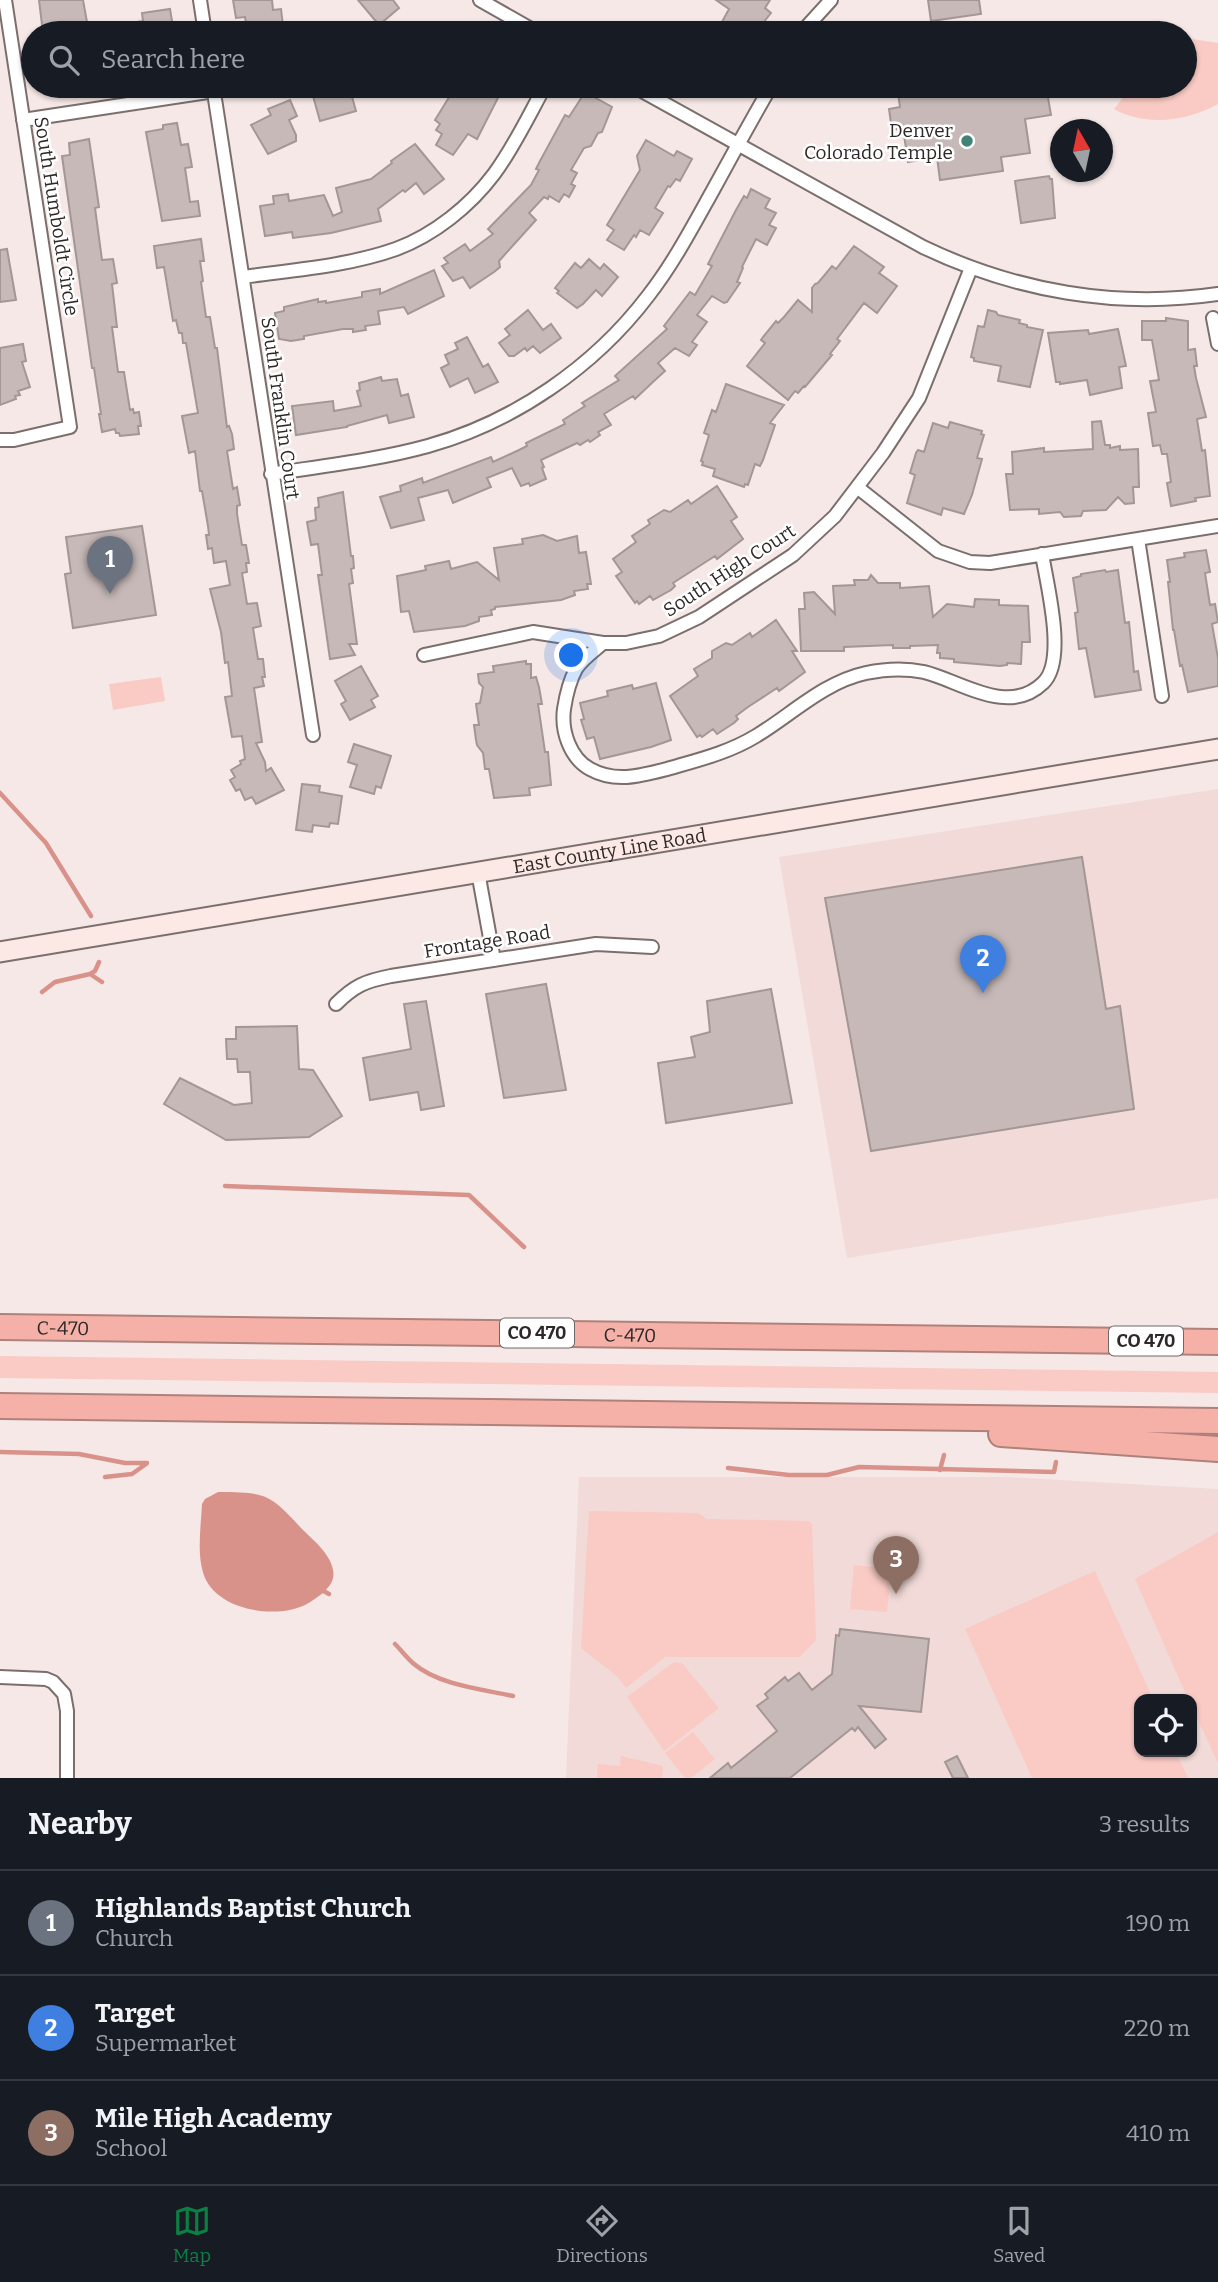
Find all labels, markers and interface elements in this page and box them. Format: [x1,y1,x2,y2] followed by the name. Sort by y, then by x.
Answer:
[21,21,1197,98] search box
[45,41,83,79] icon: search
[101,44,245,75] text: Search here
[29,115,84,317] street label: South Humboldt Circle
[804,119,954,164] place label: Denver Colorado Temple
[1050,119,1113,182] north arrow
[959,133,975,149] marker: Denver Colorado Temple
[256,315,305,501] street label: South Franklin Court
[659,519,800,622] street label: South High Court
[87,536,133,594] pin: 1
[554,638,588,672] your location
[511,823,708,878] street label: East County Line Road
[422,920,552,963] street label: Frontage Road
[960,935,1006,993] pin: 2
[36,1316,89,1340] street label: C-470
[500,1318,574,1348] road number: CO 470
[603,1323,656,1347] street label: C-470
[1109,1326,1183,1356] road number: CO 470
[873,1536,919,1594] pin: 3
[1134,1694,1197,1757] map controls
[1134,1694,1197,1757] button: locate
[28,1806,132,1842] text: Nearby
[1099,1810,1190,1838] text: 3 results
[95,1893,411,1924] text: Highlands Baptist Church
[46,1909,56,1937] text: 1
[1126,1909,1190,1937] text: 190 m
[95,1924,173,1952] text: Church
[95,1998,175,2029] text: Target
[45,2014,57,2042] text: 2
[1124,2014,1190,2042] text: 220 m
[95,2029,236,2057] text: Supermarket
[95,2103,332,2134] text: Mile High Academy
[44,2119,58,2147] text: 3
[1126,2119,1190,2147] text: 410 m
[95,2134,167,2162] text: School
[173,2202,211,2267] tab: Map
[556,2202,648,2267] tab: Directions
[993,2202,1045,2267] tab: Saved

